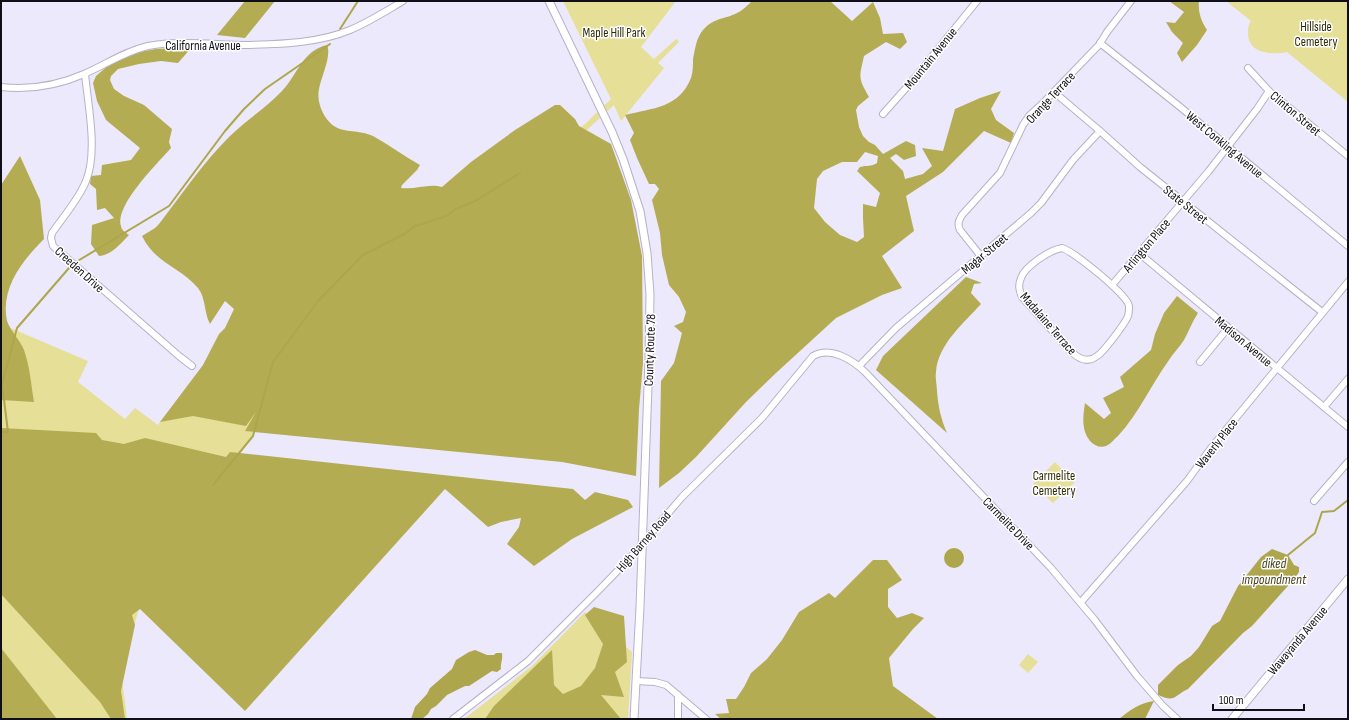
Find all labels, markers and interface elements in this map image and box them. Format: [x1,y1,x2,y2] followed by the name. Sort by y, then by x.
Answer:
[1295,19,1337,50] park label: Hillside Cemetery
[901,24,961,93] street label: Mountain Avenue
[583,25,645,41] park label: Maple Hill Park
[165,38,241,54] street label: California Avenue
[1023,68,1079,127] street label: Orange Terrace
[1267,88,1324,140] street label: Clinton Street
[1182,108,1266,182] street label: West Conkling Avenue
[1160,182,1211,228] street label: State Street
[1119,215,1174,277] street label: Arlington Place
[958,230,1011,278] street label: Magar Street
[51,243,107,296] street label: Creeden Drive
[1017,289,1080,358] street label: Madalaine Terrace
[641,313,659,387] street label: County Route 78
[1211,313,1275,370] street label: Madison Avenue
[1192,415,1241,472] street label: Waverly Place
[1033,468,1075,499] park label: Carmelite Cemetery
[979,494,1037,553] street label: Carmelite Drive
[613,508,675,576] street label: High Barney Road
[1242,555,1307,588] water label: diked impoundment
[1264,603,1331,678] street label: Wawayanda Avenue
[1213,686,1304,712] scale bar
[1219,693,1244,708] text: 100 m

